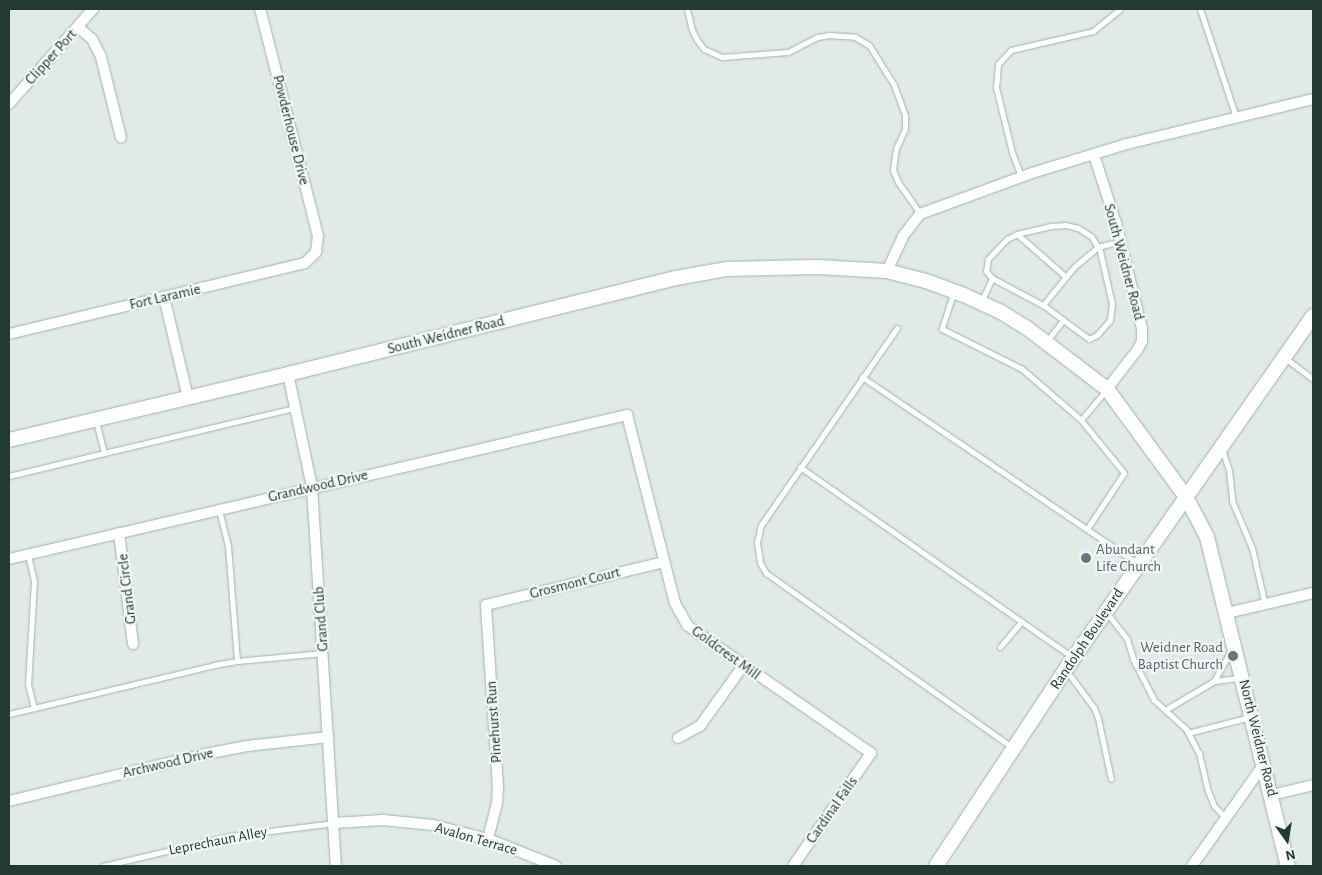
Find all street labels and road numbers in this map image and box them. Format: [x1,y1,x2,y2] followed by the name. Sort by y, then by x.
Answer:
[21,25,81,89] street label: Clipper Port
[269,73,313,187] street label: Powderhouse Drive
[1100,202,1148,322] street label: South Weidner Road
[128,280,202,314] street label: Fort Laramie
[386,312,506,358] street label: South Weidner Road
[266,466,370,506] street label: Grandwood Drive
[114,553,140,625] street label: Grand Circle
[528,563,622,603] street label: Grosmont Court
[1046,585,1128,693] street label: Randolph Boulevard
[310,586,332,652] street label: Grand Club
[688,622,764,684] street label: Goldcrest Mill
[1235,678,1281,798] street label: North Weidner Road
[482,680,506,764] street label: Pinehurst Run
[121,744,215,782] street label: Archwood Drive
[802,773,862,847] street label: Cardinal Falls
[433,819,519,859] street label: Avalon Terrace
[167,823,269,859] street label: Leprechaun Alley

